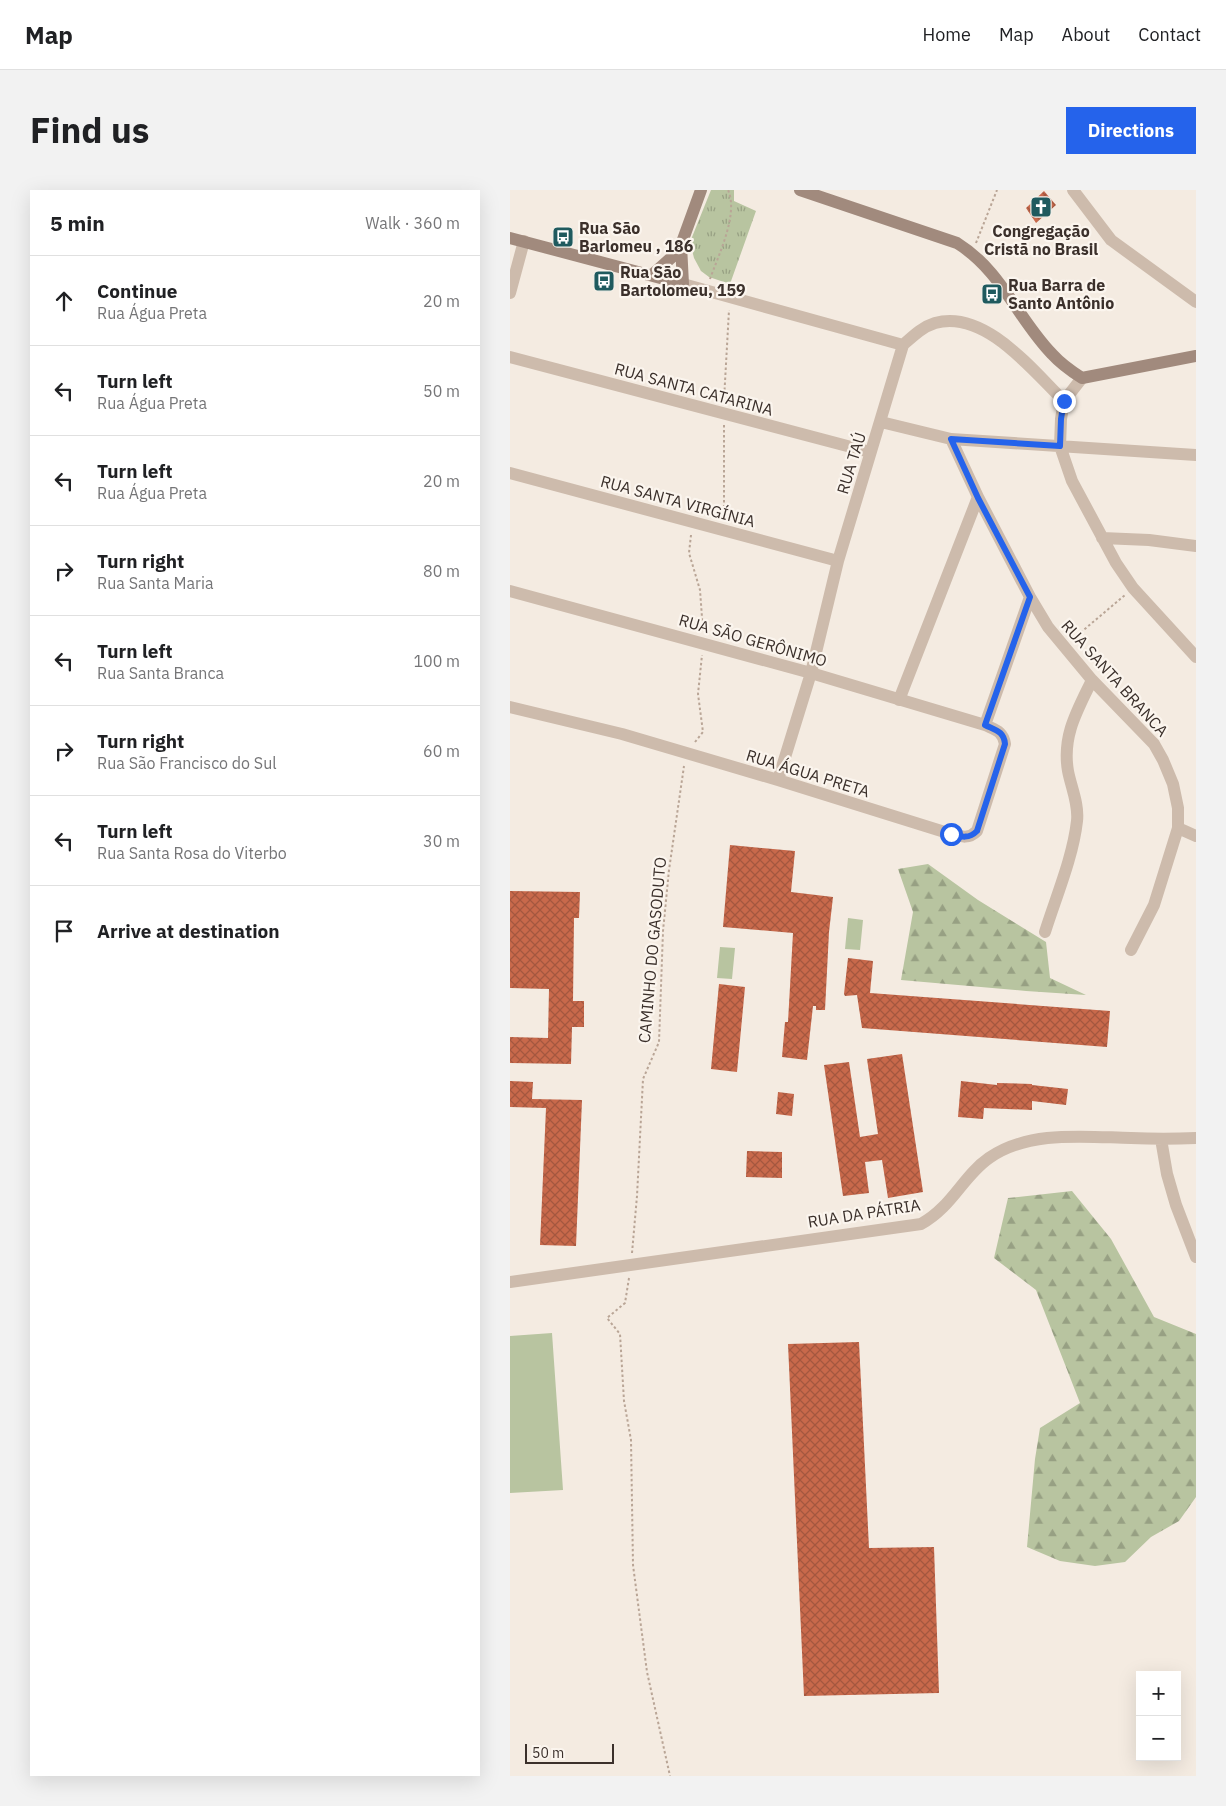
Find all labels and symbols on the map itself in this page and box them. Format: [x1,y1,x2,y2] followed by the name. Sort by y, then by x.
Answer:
[1029,195,1053,219] church icon: Congregação Cristã no Brasil
[579,218,694,256] place label: Rua São Barlomeu , 186
[984,221,1098,259] place label: Congregação Cristã no Brasil
[551,225,575,249] bus stop icon: Rua São Barlomeu , 186
[620,262,746,300] place label: Rua São Bartolomeu, 159
[592,269,616,293] bus stop icon: Rua São Bartolomeu, 159
[1008,275,1114,313] place label: Rua Barra de Santo Antônio
[980,282,1004,306] bus stop icon: Rua Barra de Santo Antônio
[612,358,776,420] street label: RUA SANTA CATARINA
[1053,390,1076,413] route end
[831,429,870,496] street label: RUA TAÚ
[598,470,758,531] street label: RUA SANTA VIRGÍNIA
[677,609,829,671] street label: RUA SÃO GERÔNIMO
[1057,616,1173,740] street label: RUA SANTA BRANCA
[744,744,873,801] street label: RUA ÁGUA PRETA
[940,823,963,846] route start
[634,856,670,1044] street label: CAMINHO DO GASODUTO
[806,1193,922,1232] street label: RUA DA PÁTRIA
[525,1741,614,1764] scale bar

